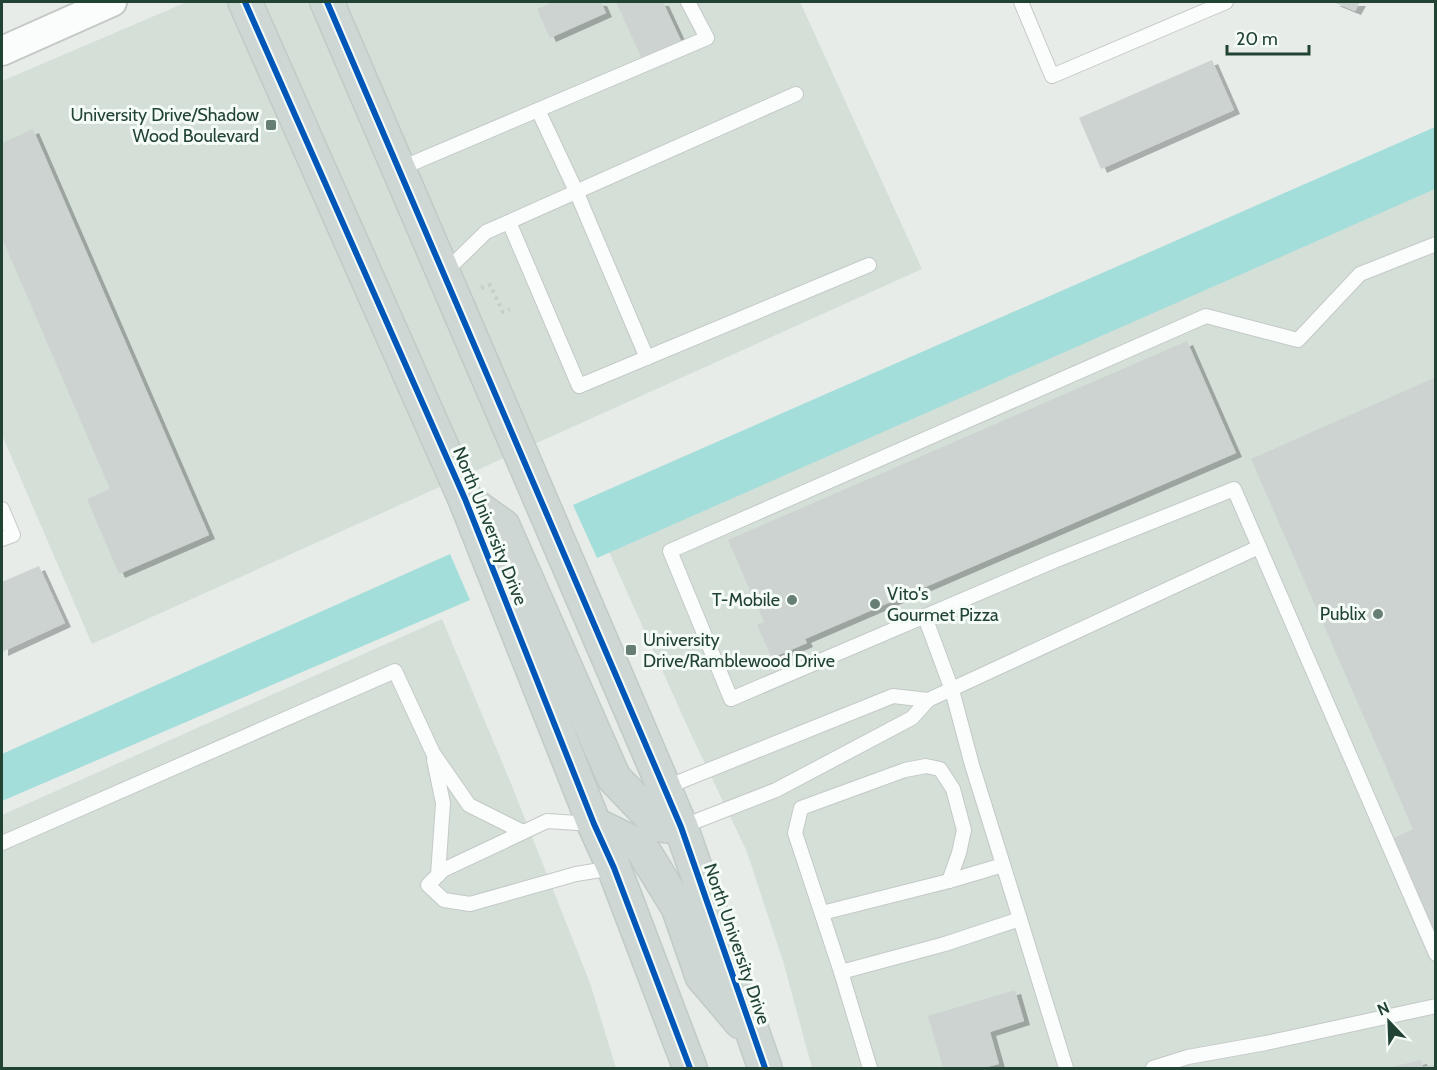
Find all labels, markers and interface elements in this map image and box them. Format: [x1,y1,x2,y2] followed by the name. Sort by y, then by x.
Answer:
[1227,18,1310,56] scale bar
[1236,28,1278,50] text: 20 m
[70,104,259,147] place label: University Drive/Shadow Wood Boulevard
[264,118,278,132] marker: University Drive/Shadow Wood Boulevard
[448,444,532,608] street label: North University Drive
[887,583,999,626] place label: Vito's Gourmet Pizza
[712,589,780,611] place label: T-Mobile
[785,593,799,607] marker: T-Mobile
[868,597,882,611] marker: Vito's Gourmet Pizza
[1320,603,1366,625] place label: Publix
[1371,607,1385,621] marker: Publix
[643,629,835,672] place label: University Drive/Ramblewood Drive
[624,643,638,657] marker: University Drive/Ramblewood Drive
[699,861,775,1027] street label: North University Drive
[1359,992,1419,1052] north arrow
[1374,998,1392,1020] text: N

